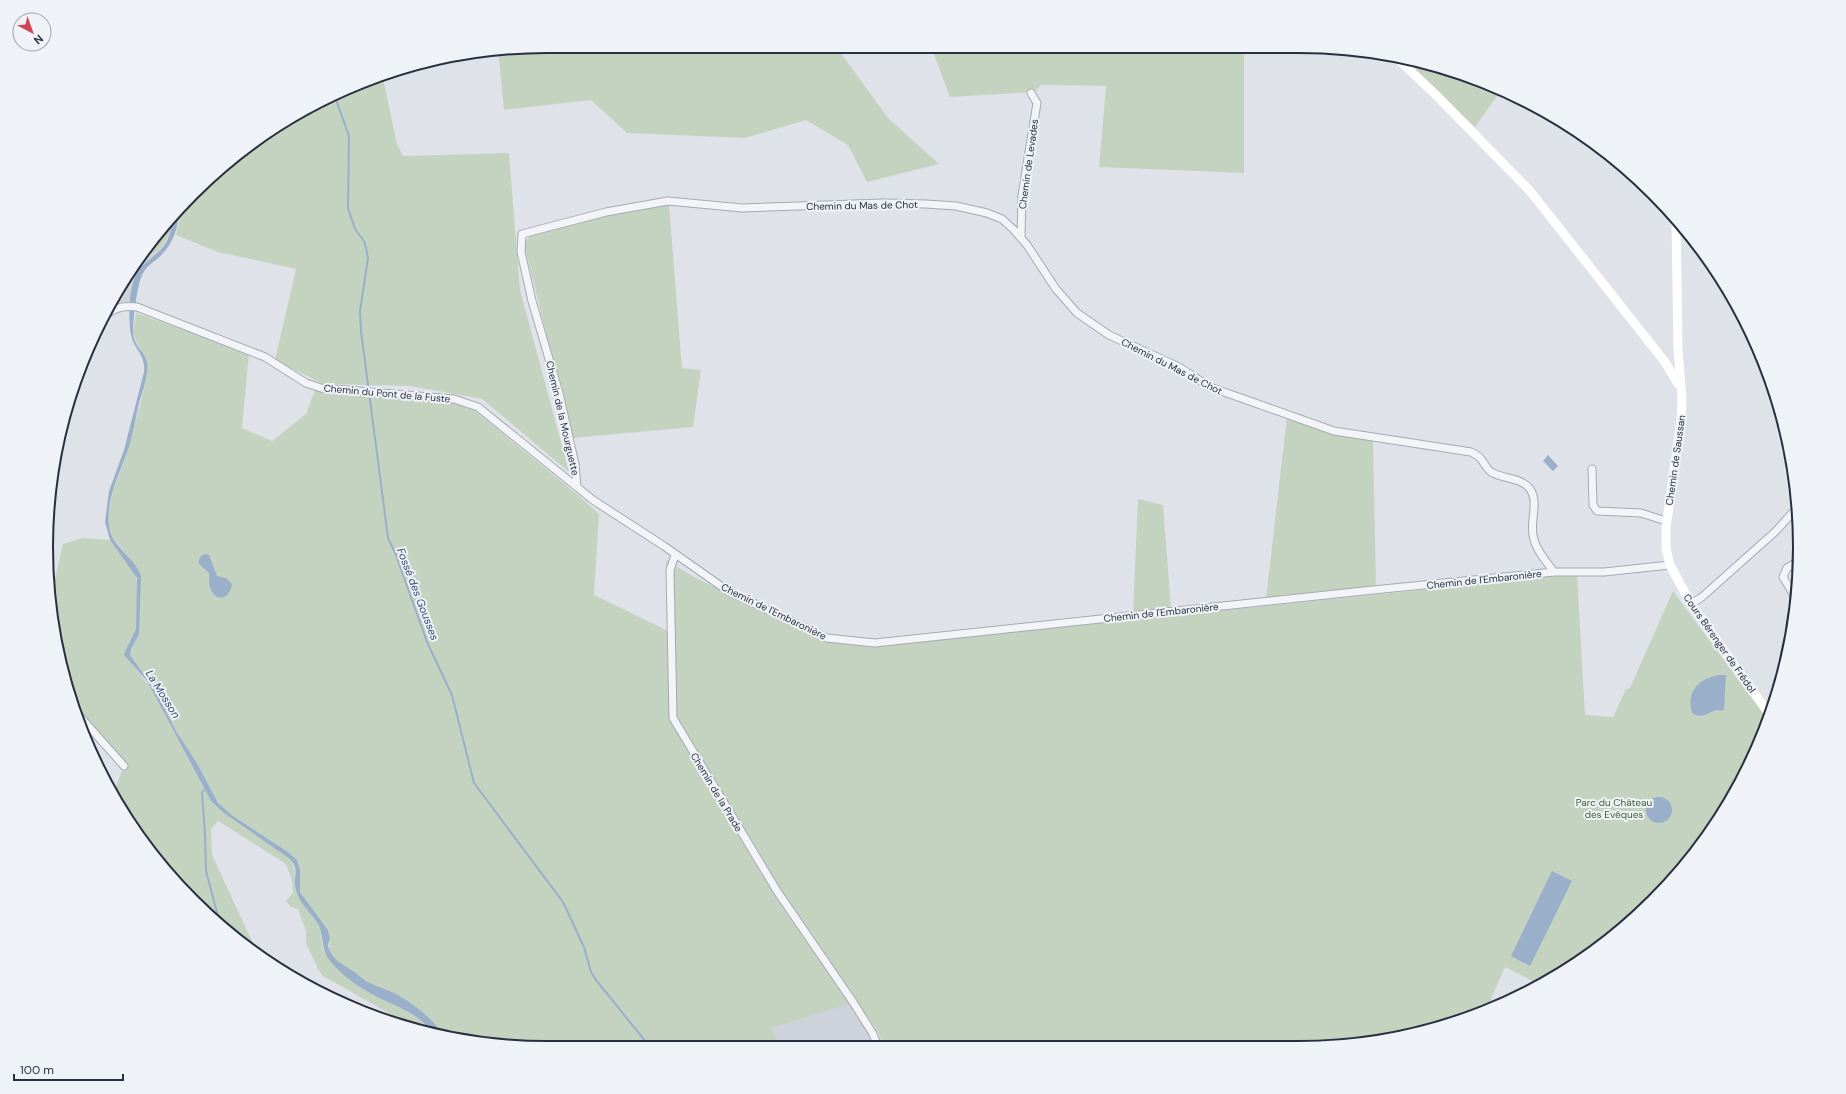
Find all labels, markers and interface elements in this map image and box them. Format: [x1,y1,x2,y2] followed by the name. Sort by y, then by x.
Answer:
[12,12,52,52] north arrow
[31,32,46,47] text: N
[1016,118,1041,210] street label: Chemin de Levades
[806,198,918,213] street label: Chemin du Mas de Chot
[1119,335,1225,398] street label: Chemin du Mas de Chot
[543,360,582,477] street label: Chemin de la Mourguette
[323,381,451,406] street label: Chemin du Pont de la Fuste
[1663,414,1688,506] street label: Chemin de Saussan
[394,546,442,643] water label: Fossé des Gousses
[1426,567,1542,592] street label: Chemin de l'Embaronière
[719,580,829,643] street label: Chemin de l'Embaronière
[1680,591,1759,695] street label: Cours Bérenger de Frédol
[1103,600,1219,625] street label: Chemin de l'Embaronière
[143,667,183,721] water label: La Mosson
[688,750,746,835] street label: Chemin de la Prade
[1576,796,1652,821] park label: Parc du Château des Evêques
[14,1056,123,1082] scale bar
[20,1062,54,1078] text: 100 m

